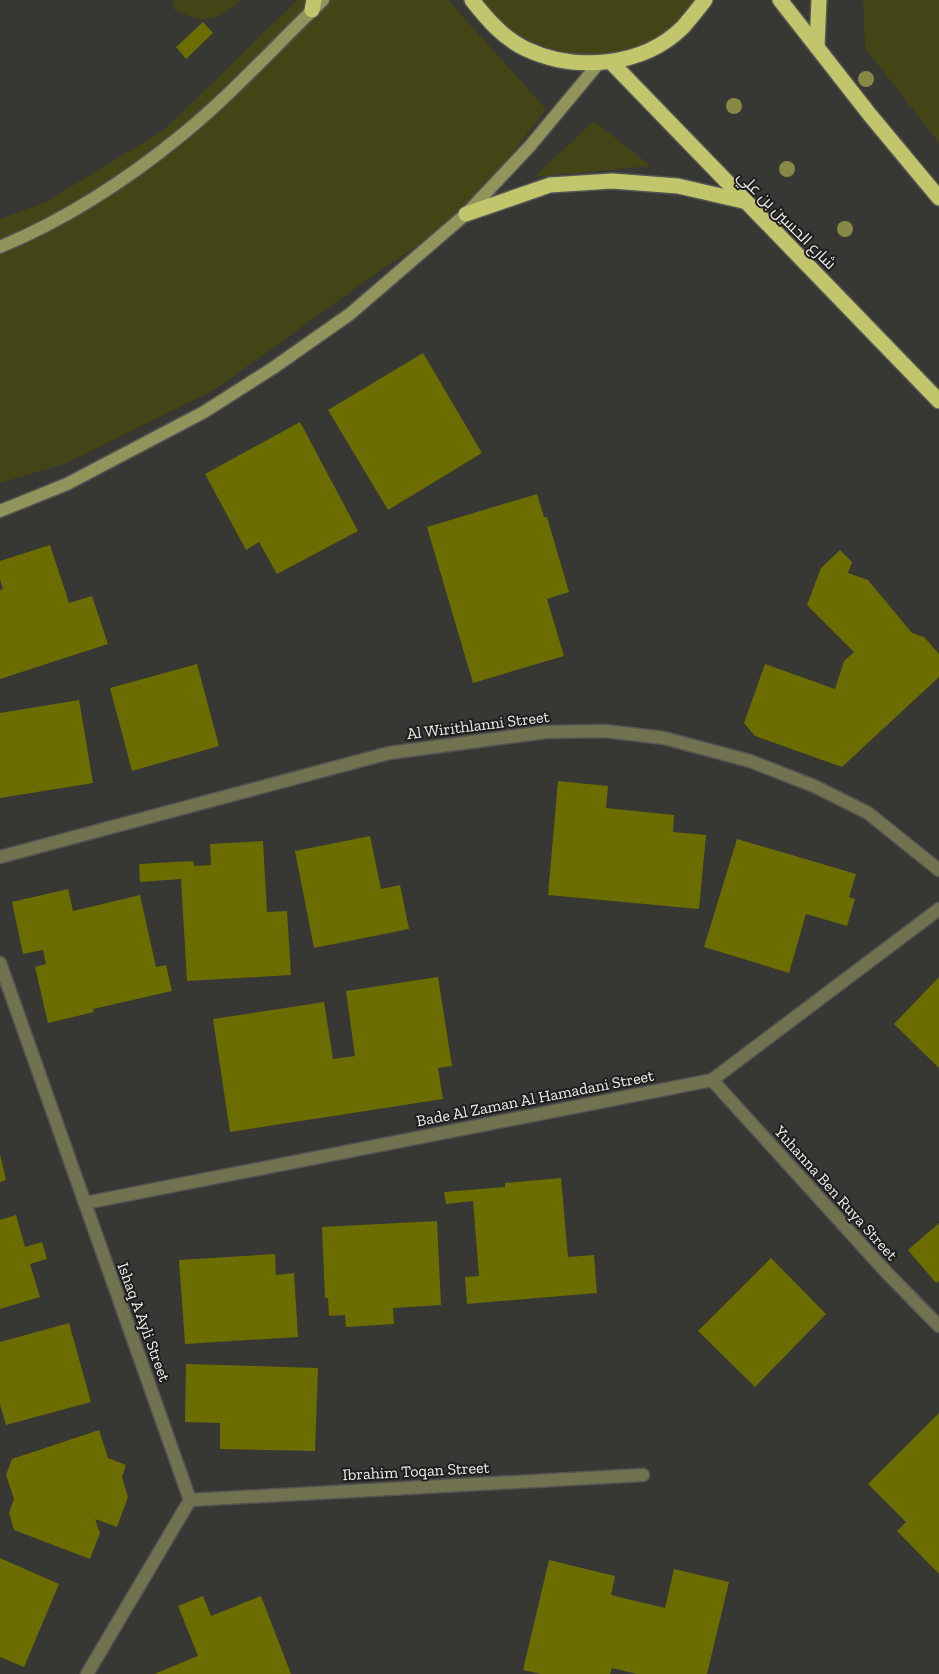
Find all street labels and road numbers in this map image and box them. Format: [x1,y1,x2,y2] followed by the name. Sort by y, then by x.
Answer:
[731,167,840,276] street label: شارع الحسين بن علي
[406,707,550,743] street label: Al Wirithlanni Street
[415,1066,655,1130] street label: Bade Al Zaman Al Hamadani Street
[770,1121,902,1264] street label: Yuhanna Ben Ruya Street
[114,1260,174,1384] street label: Ishaq A Ayli Street
[342,1458,490,1484] street label: Ibrahim Toqan Street

